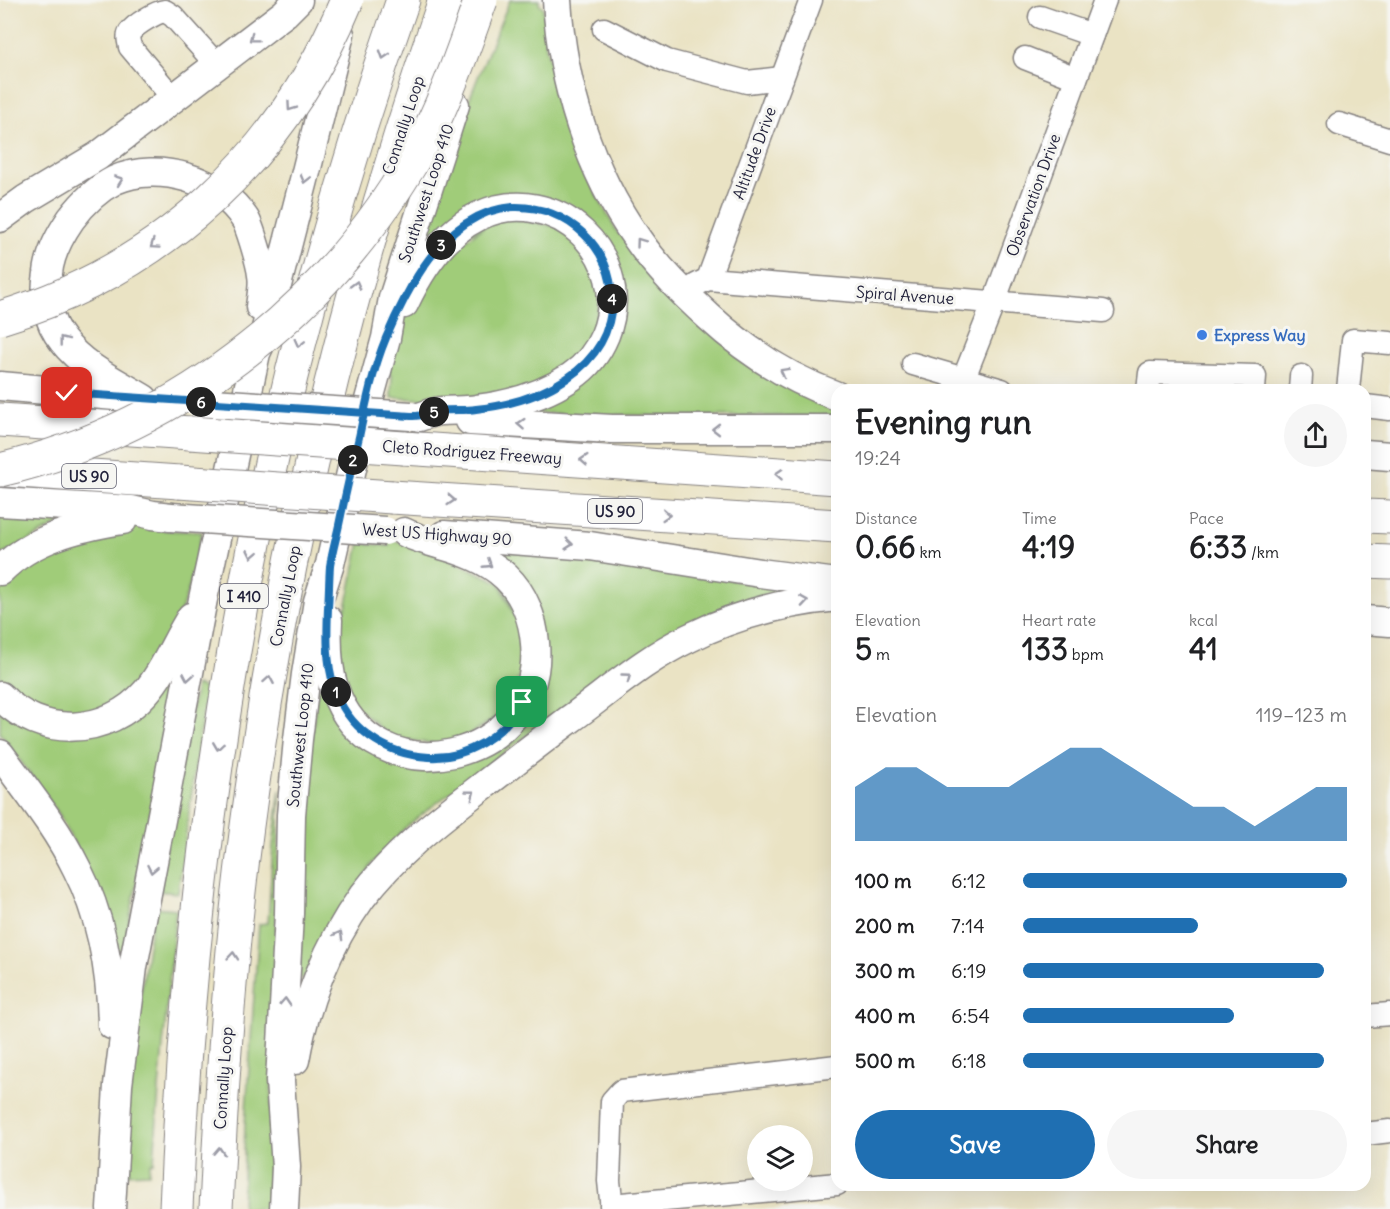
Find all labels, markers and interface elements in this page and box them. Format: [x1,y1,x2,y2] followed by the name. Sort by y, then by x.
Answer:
[249,30,260,41] one-way arrow
[379,49,391,60] one-way arrow
[378,73,428,177] street label: Connally Loop
[287,100,298,111] one-way arrow
[728,104,780,202] street label: Altitude Drive
[394,121,458,265] street label: Southwest Loop 410
[1001,131,1065,259] street label: Observation Drive
[299,174,312,184] one-way arrow
[113,175,124,188] one-way arrow
[426,230,456,260] pin: 3
[436,235,446,255] text: 3
[150,237,160,249] one-way arrow
[636,238,647,249] one-way arrow
[349,280,361,291] one-way arrow
[855,282,955,308] street label: Spiral Avenue
[597,284,627,314] pin: 4
[607,289,617,309] text: 4
[1214,325,1306,346] place label: Express Way
[1195,328,1209,342] marker: Express Way
[60,336,71,347] one-way arrow
[294,338,307,348] one-way arrow
[41,367,92,418] pin
[780,367,790,379] one-way arrow
[50,376,83,409] icon: check
[186,387,216,417] pin: 6
[196,392,206,412] text: 6
[419,397,449,427] pin: 5
[855,401,1031,443] text: Evening run
[429,402,439,422] text: 5
[1284,404,1347,467] button: share
[516,418,525,431] one-way arrow
[711,423,720,435] one-way arrow
[381,436,563,468] street label: Cleto Rodriguez Freeway
[338,445,368,475] pin: 2
[855,445,901,470] text: 19:24
[349,450,357,470] text: 2
[580,454,589,467] one-way arrow
[62,464,116,488] road number: US 90
[774,468,783,481] one-way arrow
[446,494,455,507] one-way arrow
[588,499,642,523] road number: US 90
[662,508,671,521] one-way arrow
[855,508,917,528] text: Distance
[1022,508,1057,528] text: Time
[1189,508,1224,528] text: Pace
[361,519,513,549] street label: West US Highway 90
[855,528,916,566] text: 0.66
[1022,528,1075,566] text: 4:19
[1189,528,1247,566] text: 6:33
[565,537,574,550] one-way arrow
[916,542,942,562] text: km
[1247,542,1279,562] text: /km
[265,544,305,648] street label: Connally Loop
[246,549,259,559] one-way arrow
[482,556,493,567] one-way arrow
[220,584,268,608] road number: I 410
[799,595,809,608] one-way arrow
[855,610,921,630] text: Elevation
[1022,610,1096,630] text: Heart rate
[1189,610,1218,630] text: kcal
[855,630,872,668] text: 5
[1022,630,1068,668] text: 133
[1189,630,1218,668] text: 41
[872,644,890,664] text: m
[1068,644,1104,664] text: bpm
[282,662,318,808] street label: Southwest Loop 410
[182,672,195,682] one-way arrow
[620,673,631,684] one-way arrow
[263,675,275,684] one-way arrow
[496,676,547,727] pin
[321,677,351,707] pin: 1
[333,682,339,702] text: 1
[505,685,538,718] icon: arrive
[855,702,937,727] text: Elevation
[1256,702,1347,727] text: 119–123 m
[213,741,225,751] one-way arrow
[465,791,476,802] one-way arrow
[146,863,159,873] one-way arrow
[855,868,912,893] text: 100 m
[951,868,986,893] text: 6:12
[855,913,915,938] text: 200 m
[951,913,985,938] text: 7:14
[332,931,343,941] one-way arrow
[226,952,239,961] one-way arrow
[855,958,915,983] text: 300 m
[951,958,987,983] text: 6:19
[278,997,291,1006] one-way arrow
[855,1003,915,1028] text: 400 m
[951,1003,990,1028] text: 6:54
[209,1026,237,1130] street label: Connally Loop
[855,1048,915,1073] text: 500 m
[951,1048,987,1073] text: 6:18
[855,1110,1095,1179] button: Save
[1107,1110,1347,1179] button: Share
[747,1125,813,1191] map controls
[747,1125,813,1191] button: layers
[212,1146,225,1155] one-way arrow

